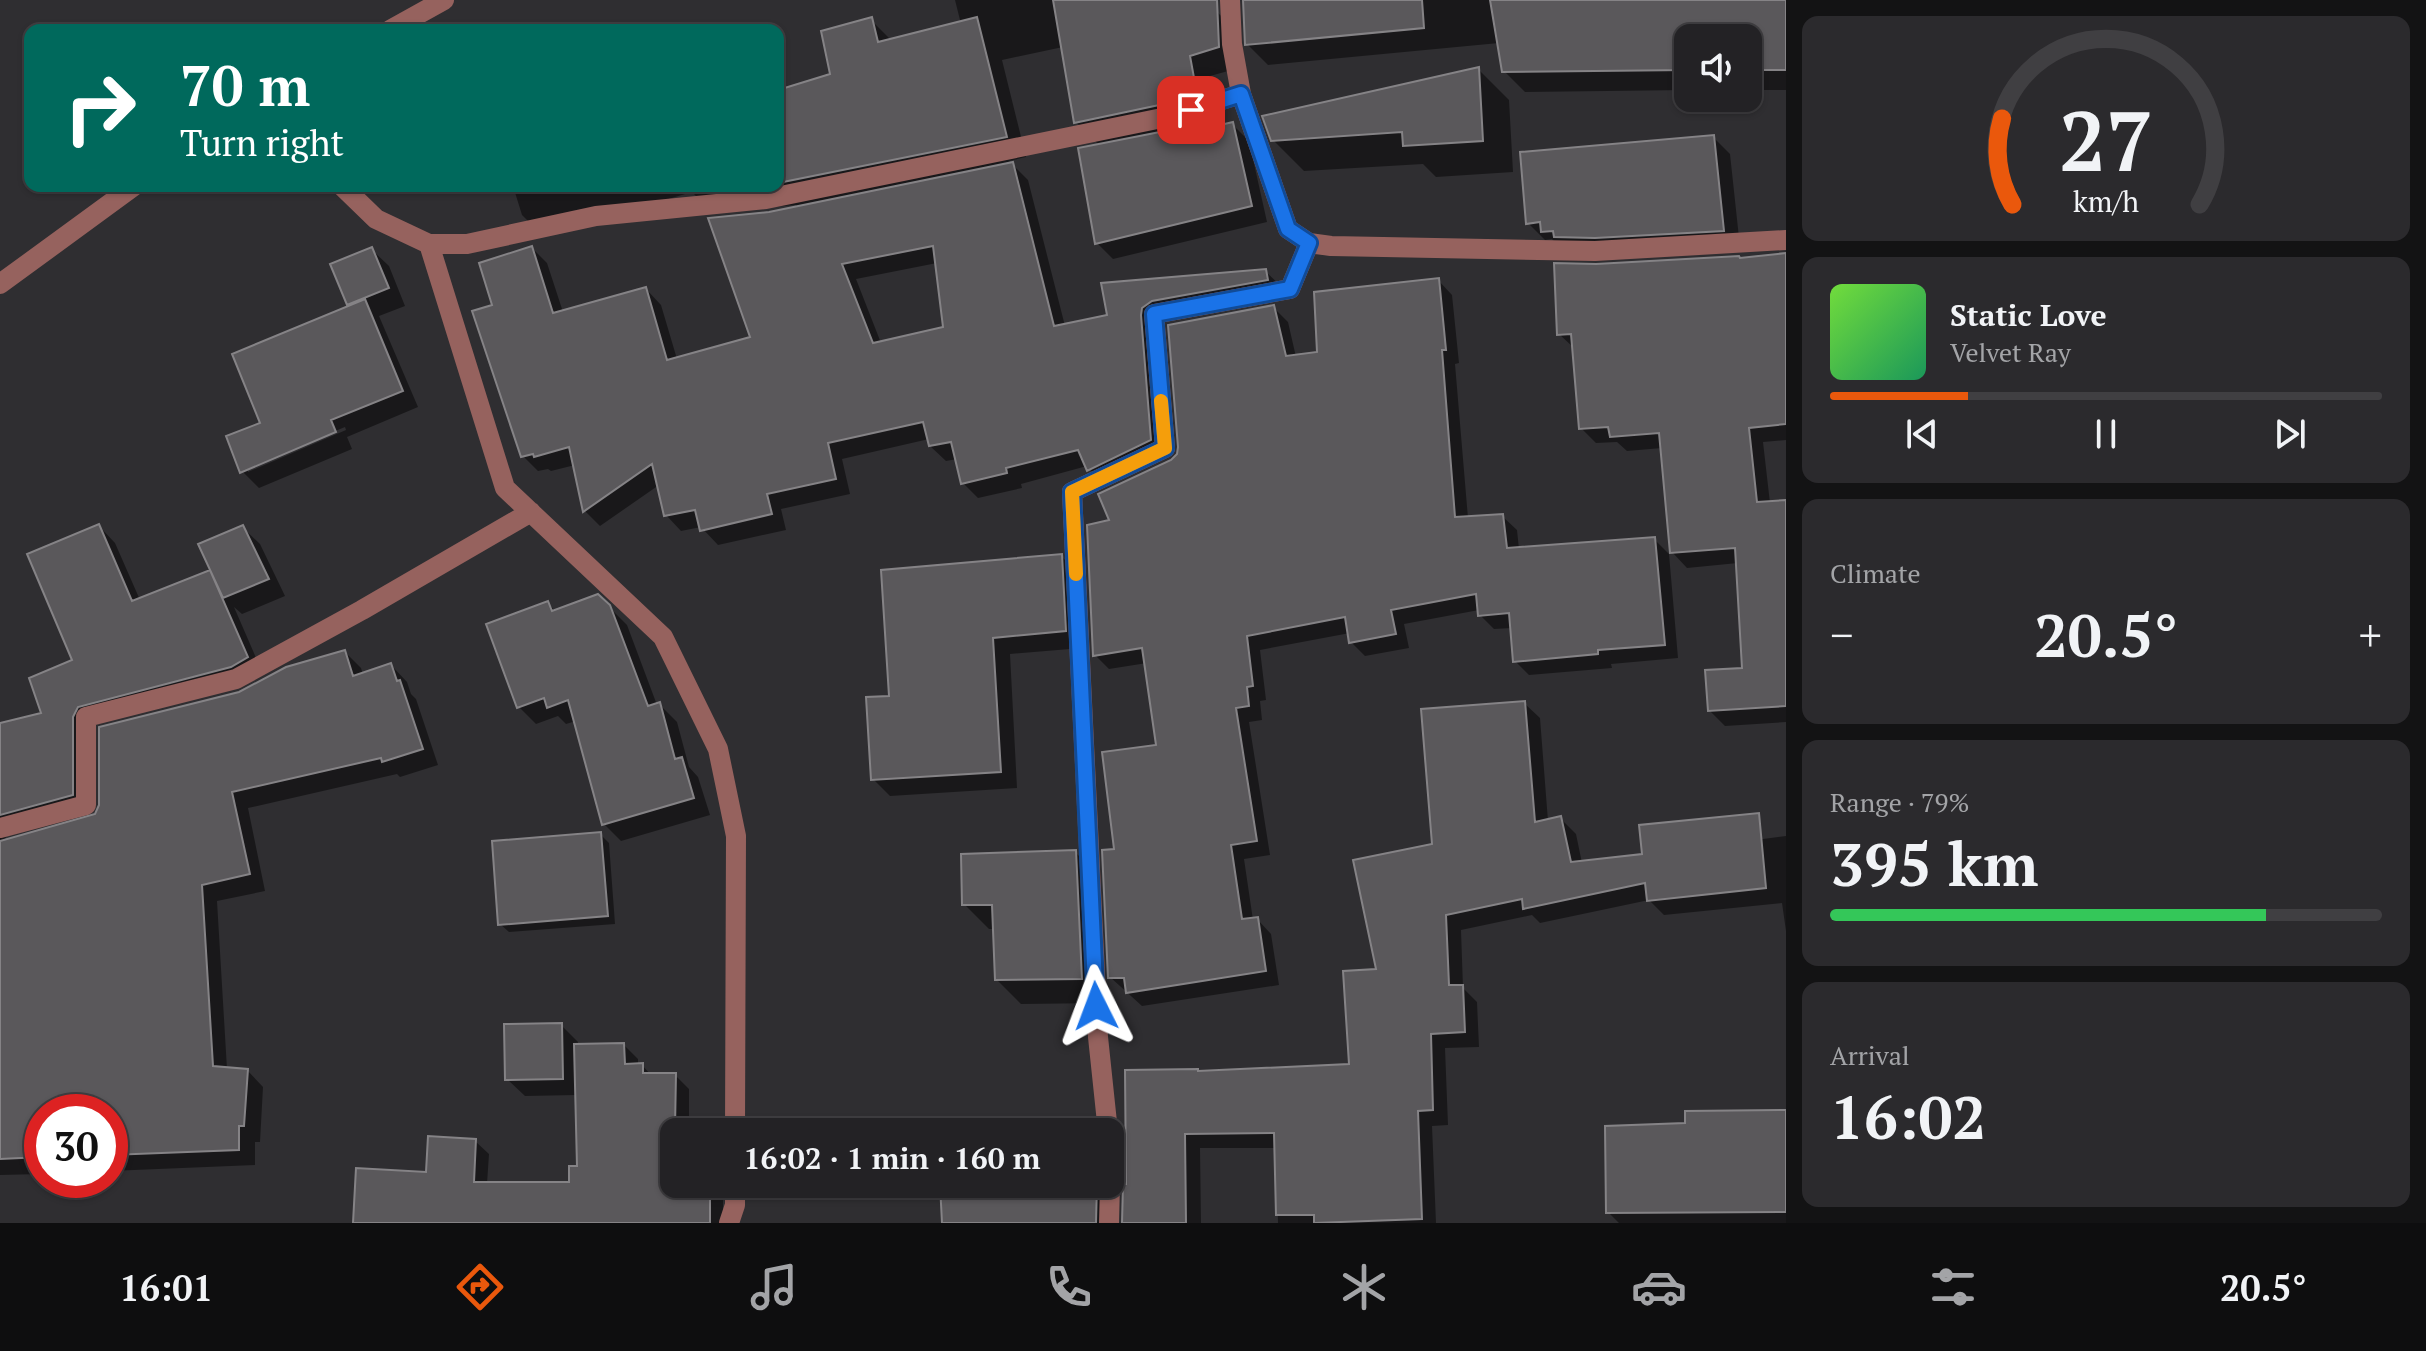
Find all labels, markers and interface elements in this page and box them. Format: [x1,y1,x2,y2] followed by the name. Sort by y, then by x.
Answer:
[1674,24,1762,112] map controls
[1674,24,1762,112] button: sound
[180,48,310,122] text: 70 m
[48,56,152,160] icon: right
[1157,76,1225,144] pin
[2059,84,2153,194] text: 27
[1169,88,1213,132] icon: arrive
[180,119,344,166] text: Turn right
[2073,182,2139,220] text: km/h
[1950,295,2107,335] text: Static Love
[1950,335,2071,369] text: Velvet Ray
[1900,412,1944,456] icon: previous
[2084,412,2128,456] icon: pause
[2268,412,2312,456] icon: next
[1830,556,1921,590] text: Climate
[2034,595,2178,674] text: 20.5°
[1830,605,1853,664] text: −
[2359,605,2382,664] text: +
[1830,785,1969,819] text: Range · 79%
[1830,824,2038,903] text: 395 km
[1054,964,1138,1048] position arrow
[1830,1038,1910,1072] text: Arrival
[1830,1077,1986,1156] text: 16:02
[24,1094,128,1198] speed limit sign: 30
[744,1138,1040,1178] text: 16:02 · 1 min · 160 m
[452,1259,508,1315] icon: directions
[746,1259,802,1315] icon: music
[1041,1259,1097,1315] icon: phone
[1336,1259,1392,1315] icon: climate
[1631,1259,1687,1315] icon: car
[1925,1259,1981,1315] icon: filters
[119,1264,213,1311] text: 16:01
[2220,1264,2307,1311] text: 20.5°

